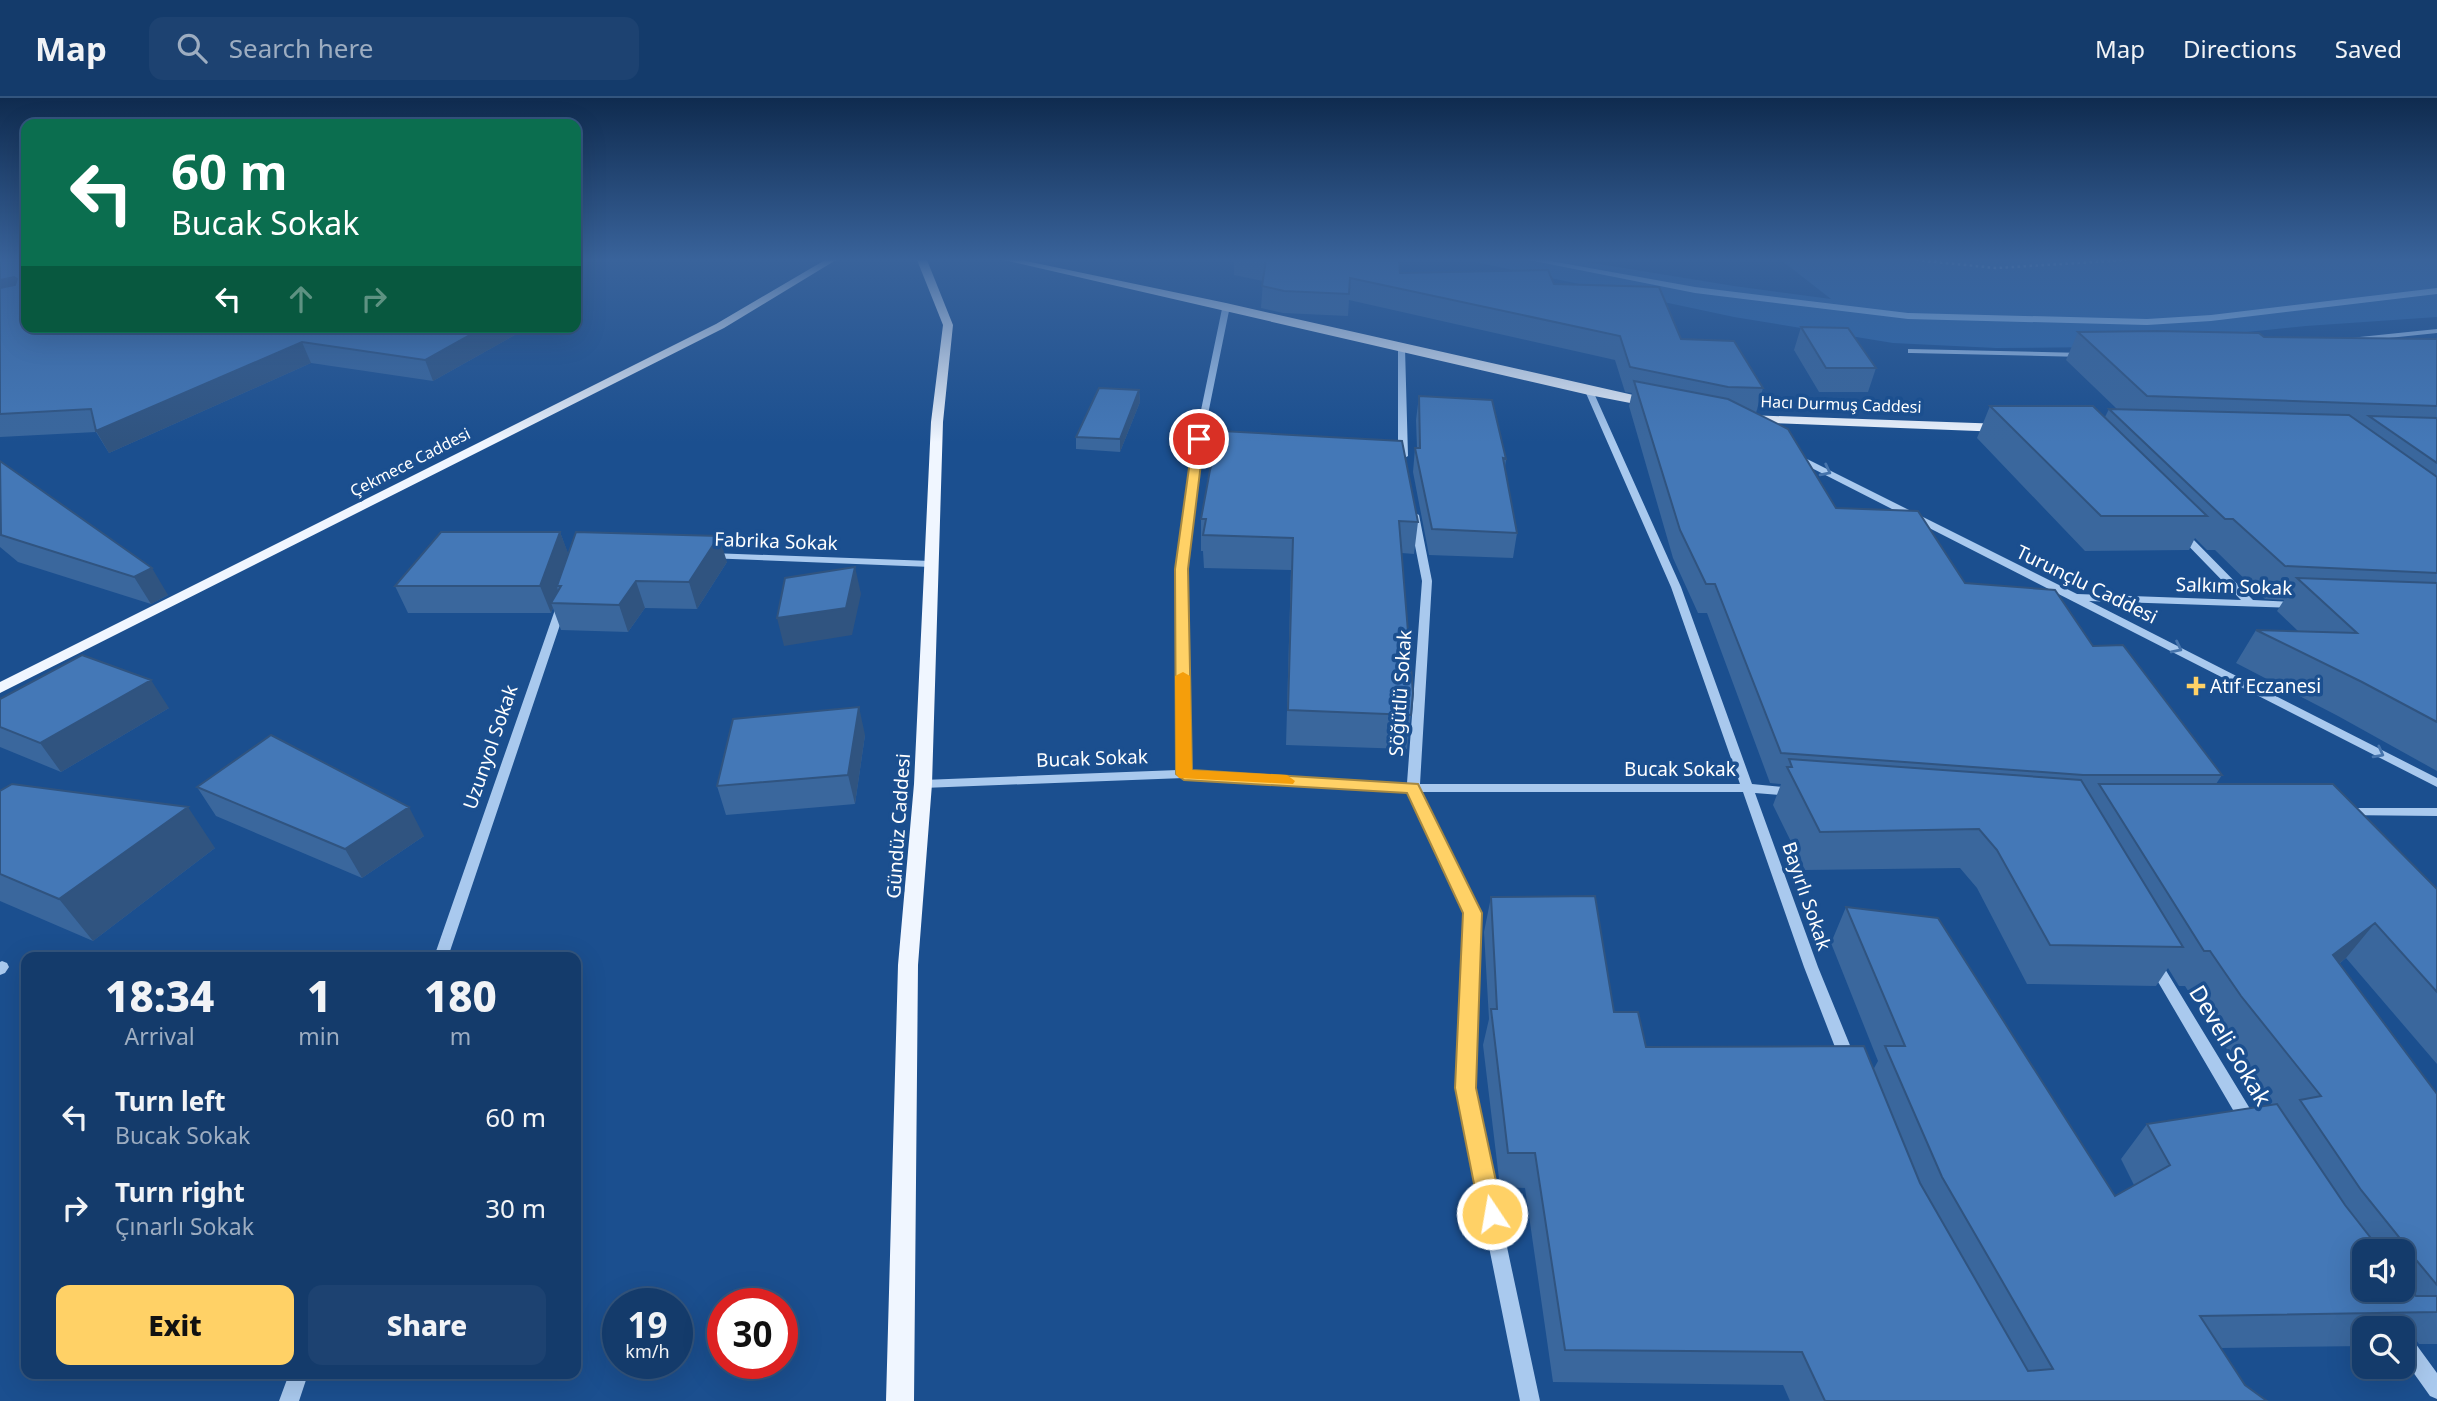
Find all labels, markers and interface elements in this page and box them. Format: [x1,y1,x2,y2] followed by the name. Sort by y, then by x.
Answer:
[149,17,639,80] search box
[35,26,107,71] text: Map
[173,29,211,67] icon: search
[229,30,373,66] text: Search here
[2095,32,2145,65] text: Map
[2183,32,2297,65] text: Directions
[2335,32,2402,65] text: Saved
[171,138,288,204] text: 60 m
[56,147,147,238] icon: left
[171,201,359,244] text: Bucak Sokak
[209,280,247,318] icon: left
[282,280,320,318] icon: ahead
[355,280,393,318] icon: right
[1760,390,1922,418] street label: Hacı Durmuş Caddesi
[1169,409,1229,469] pin
[1180,420,1218,458] icon: arrive
[346,422,474,502] street label: Çekmece Caddesi
[1818,463,1831,477] one-way arrow
[714,526,838,556] street label: Fabrika Sokak
[2012,539,2162,629] street label: Turunçlu Caddesi
[2175,571,2293,601] street label: Salkım Sokak
[1383,629,1417,757] street label: Söğütlü Sokak
[2170,640,2182,654] one-way arrow
[2210,673,2321,699] place label: Atıf Eczanesi
[2188,678,2204,694] marker: Atıf Eczanesi
[457,681,523,813] street label: Uzunyol Sokak
[1036,743,1148,773] street label: Bucak Sokak
[2372,745,2384,758] one-way arrow
[880,753,916,899] street label: Gündüz Caddesi
[1624,756,1736,782] street label: Bucak Sokak
[1776,838,1838,954] street label: Bayırlı Sokak
[105,967,214,1024] text: 18:34
[307,967,331,1024] text: 1
[424,967,497,1024] text: 180
[2182,979,2280,1112] street label: Develi Sokak
[125,1020,195,1052] text: Arrival
[298,1020,340,1052] text: min
[450,1020,471,1052] text: m
[115,1083,226,1119] text: Turn left
[56,1098,94,1136] icon: left
[485,1099,546,1135] text: 60 m
[115,1119,250,1151] text: Bucak Sokak
[115,1174,245,1210] text: Turn right
[1455,1177,1529,1251] position arrow
[56,1189,94,1227] icon: right
[485,1190,546,1226] text: 30 m
[115,1210,254,1242] text: Çınarlı Sokak
[2352,1239,2415,1379] map controls
[2352,1239,2415,1302] button: sound
[56,1285,294,1365] button: Exit
[308,1285,546,1365] button: Share
[707,1288,798,1379] speed limit sign: 30
[627,1301,668,1348] text: 19
[2352,1316,2415,1379] button: search
[625,1339,670,1363] text: km/h

